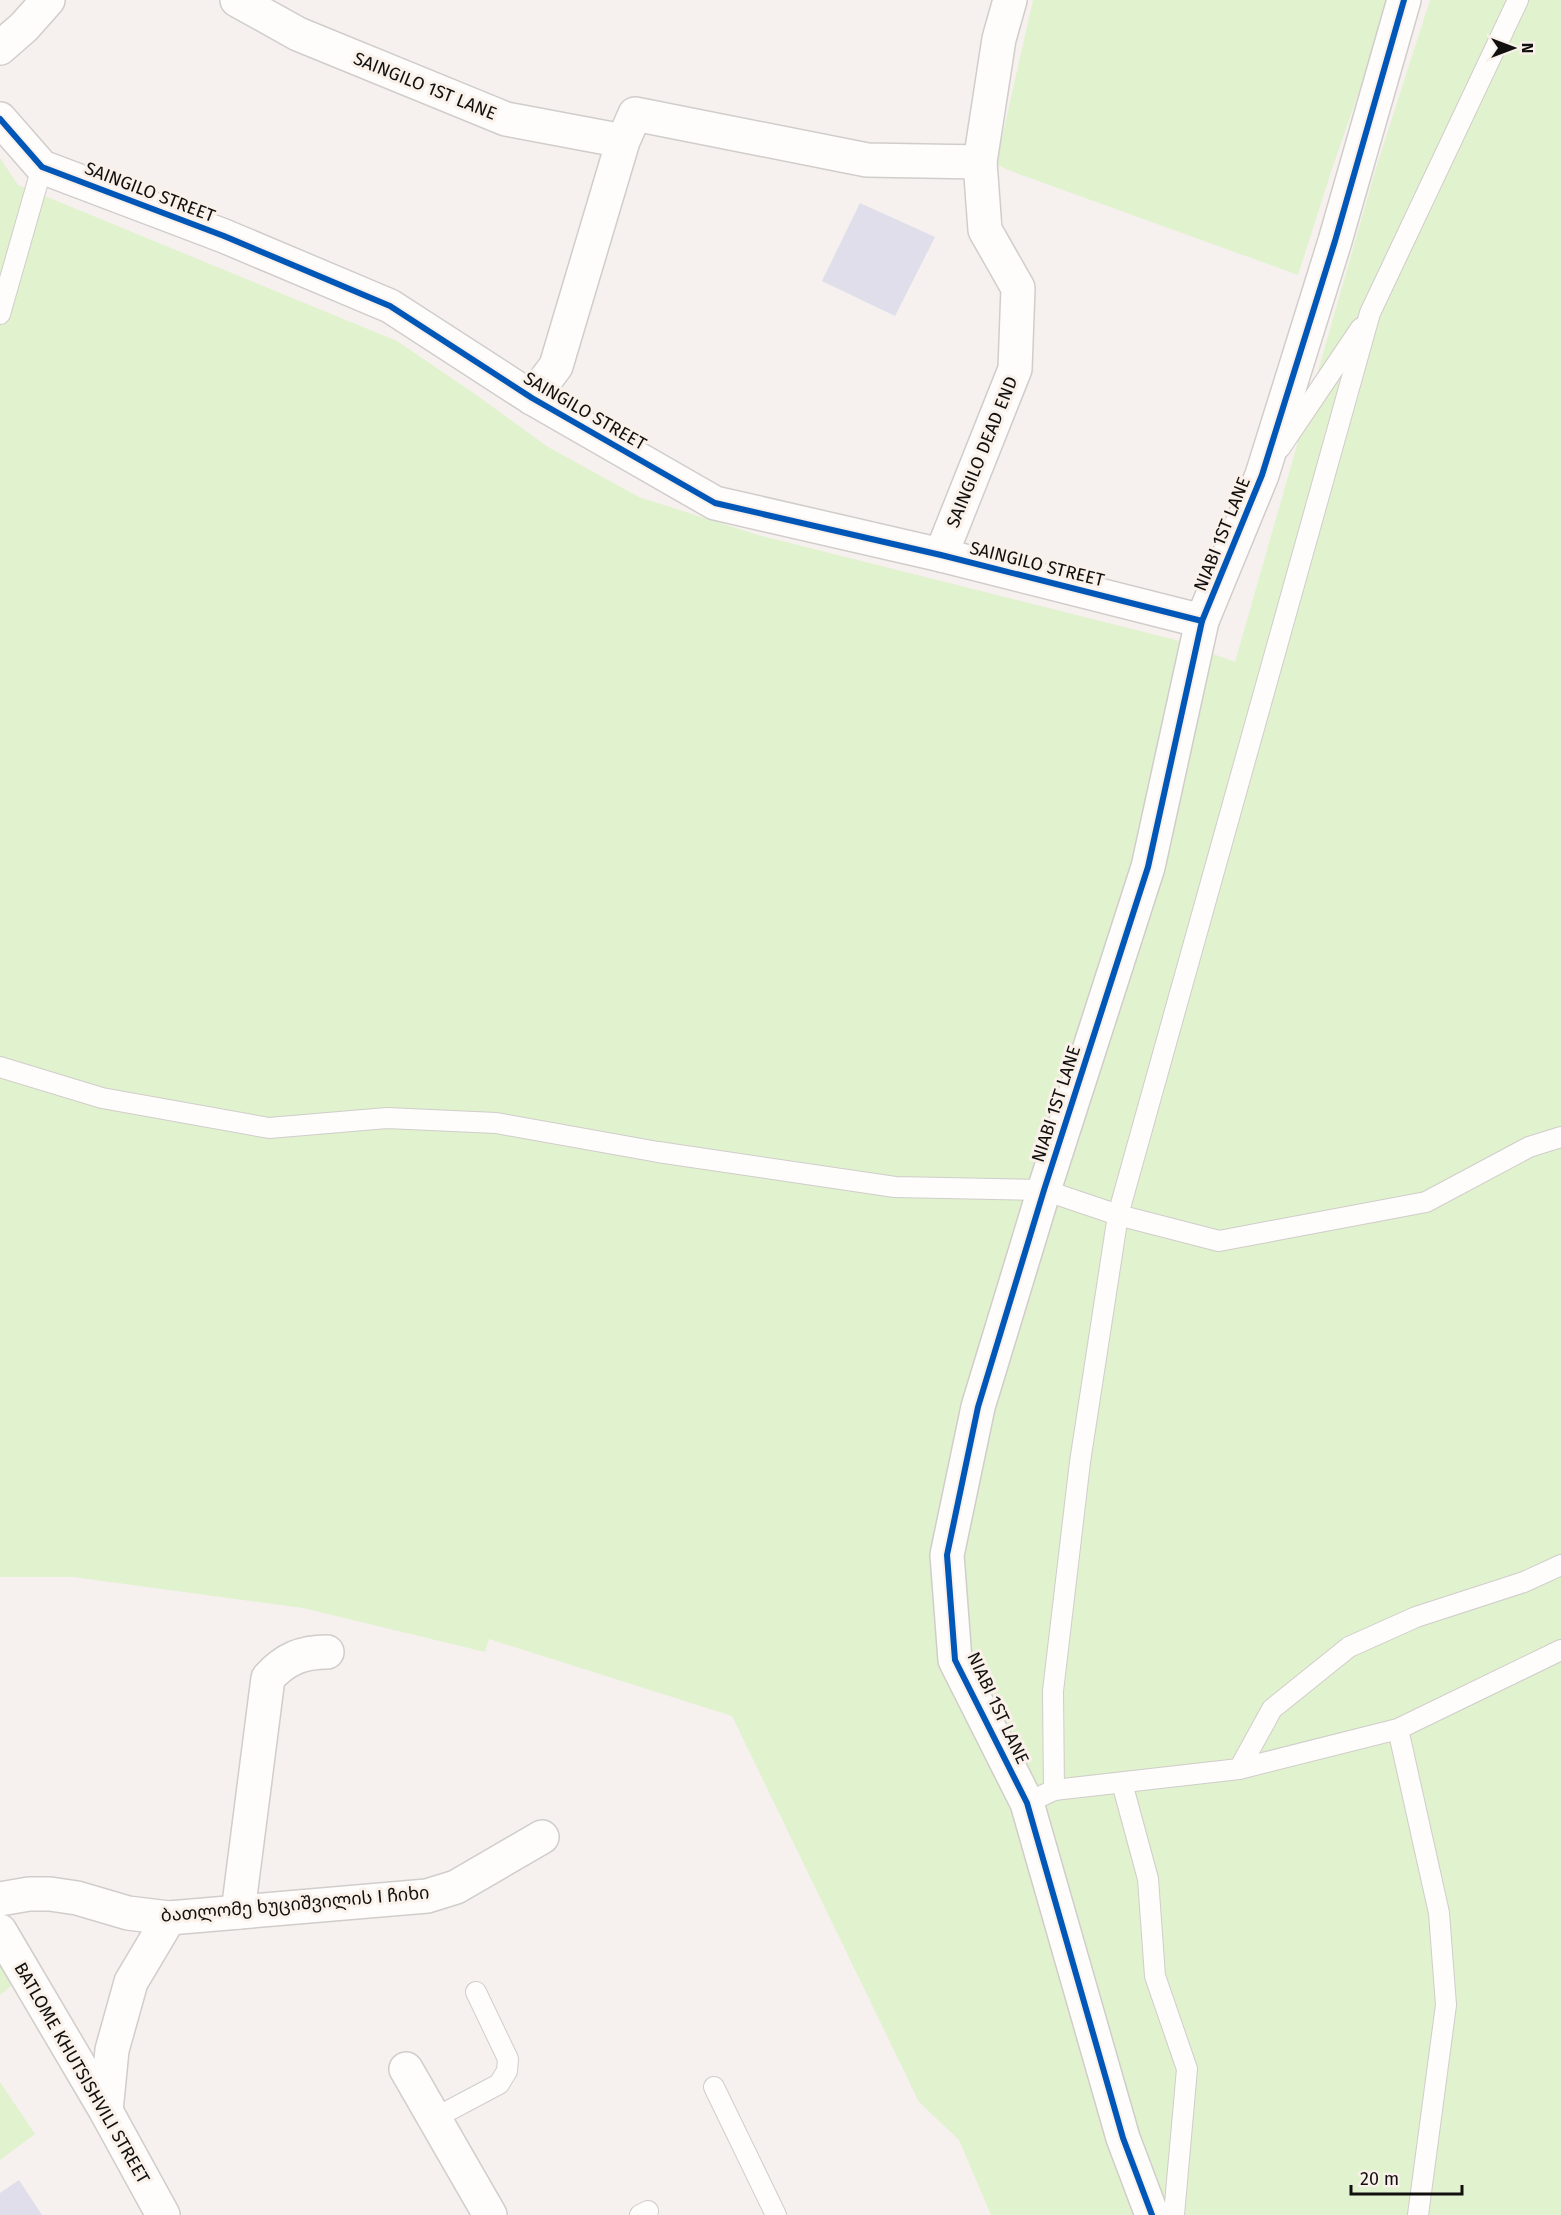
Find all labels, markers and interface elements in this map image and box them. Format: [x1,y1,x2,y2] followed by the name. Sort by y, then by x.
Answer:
[1483,18,1543,78] north arrow
[1518,43,1537,53] text: N
[350,47,500,125] street label: SAINGILO 1ST LANE
[82,157,219,227] street label: SAINGILO STREET
[520,367,651,455] street label: SAINGILO STREET
[942,373,1022,531] street label: SAINGILO DEAD END
[1189,474,1255,594] street label: NIABI 1ST LANE
[967,537,1107,592] street label: SAINGILO STREET
[1027,1043,1085,1165] street label: NIABI 1ST LANE
[962,1648,1034,1768] street label: NIABI 1ST LANE
[160,1881,430,1927] street label: ბათლომე ხუციშვილის I ჩიხი
[10,1958,155,2188] street label: BATLOME KHUTSISHVILI STREET
[1351,2158,1462,2196] scale bar
[1360,2168,1399,2190] text: 20 m

